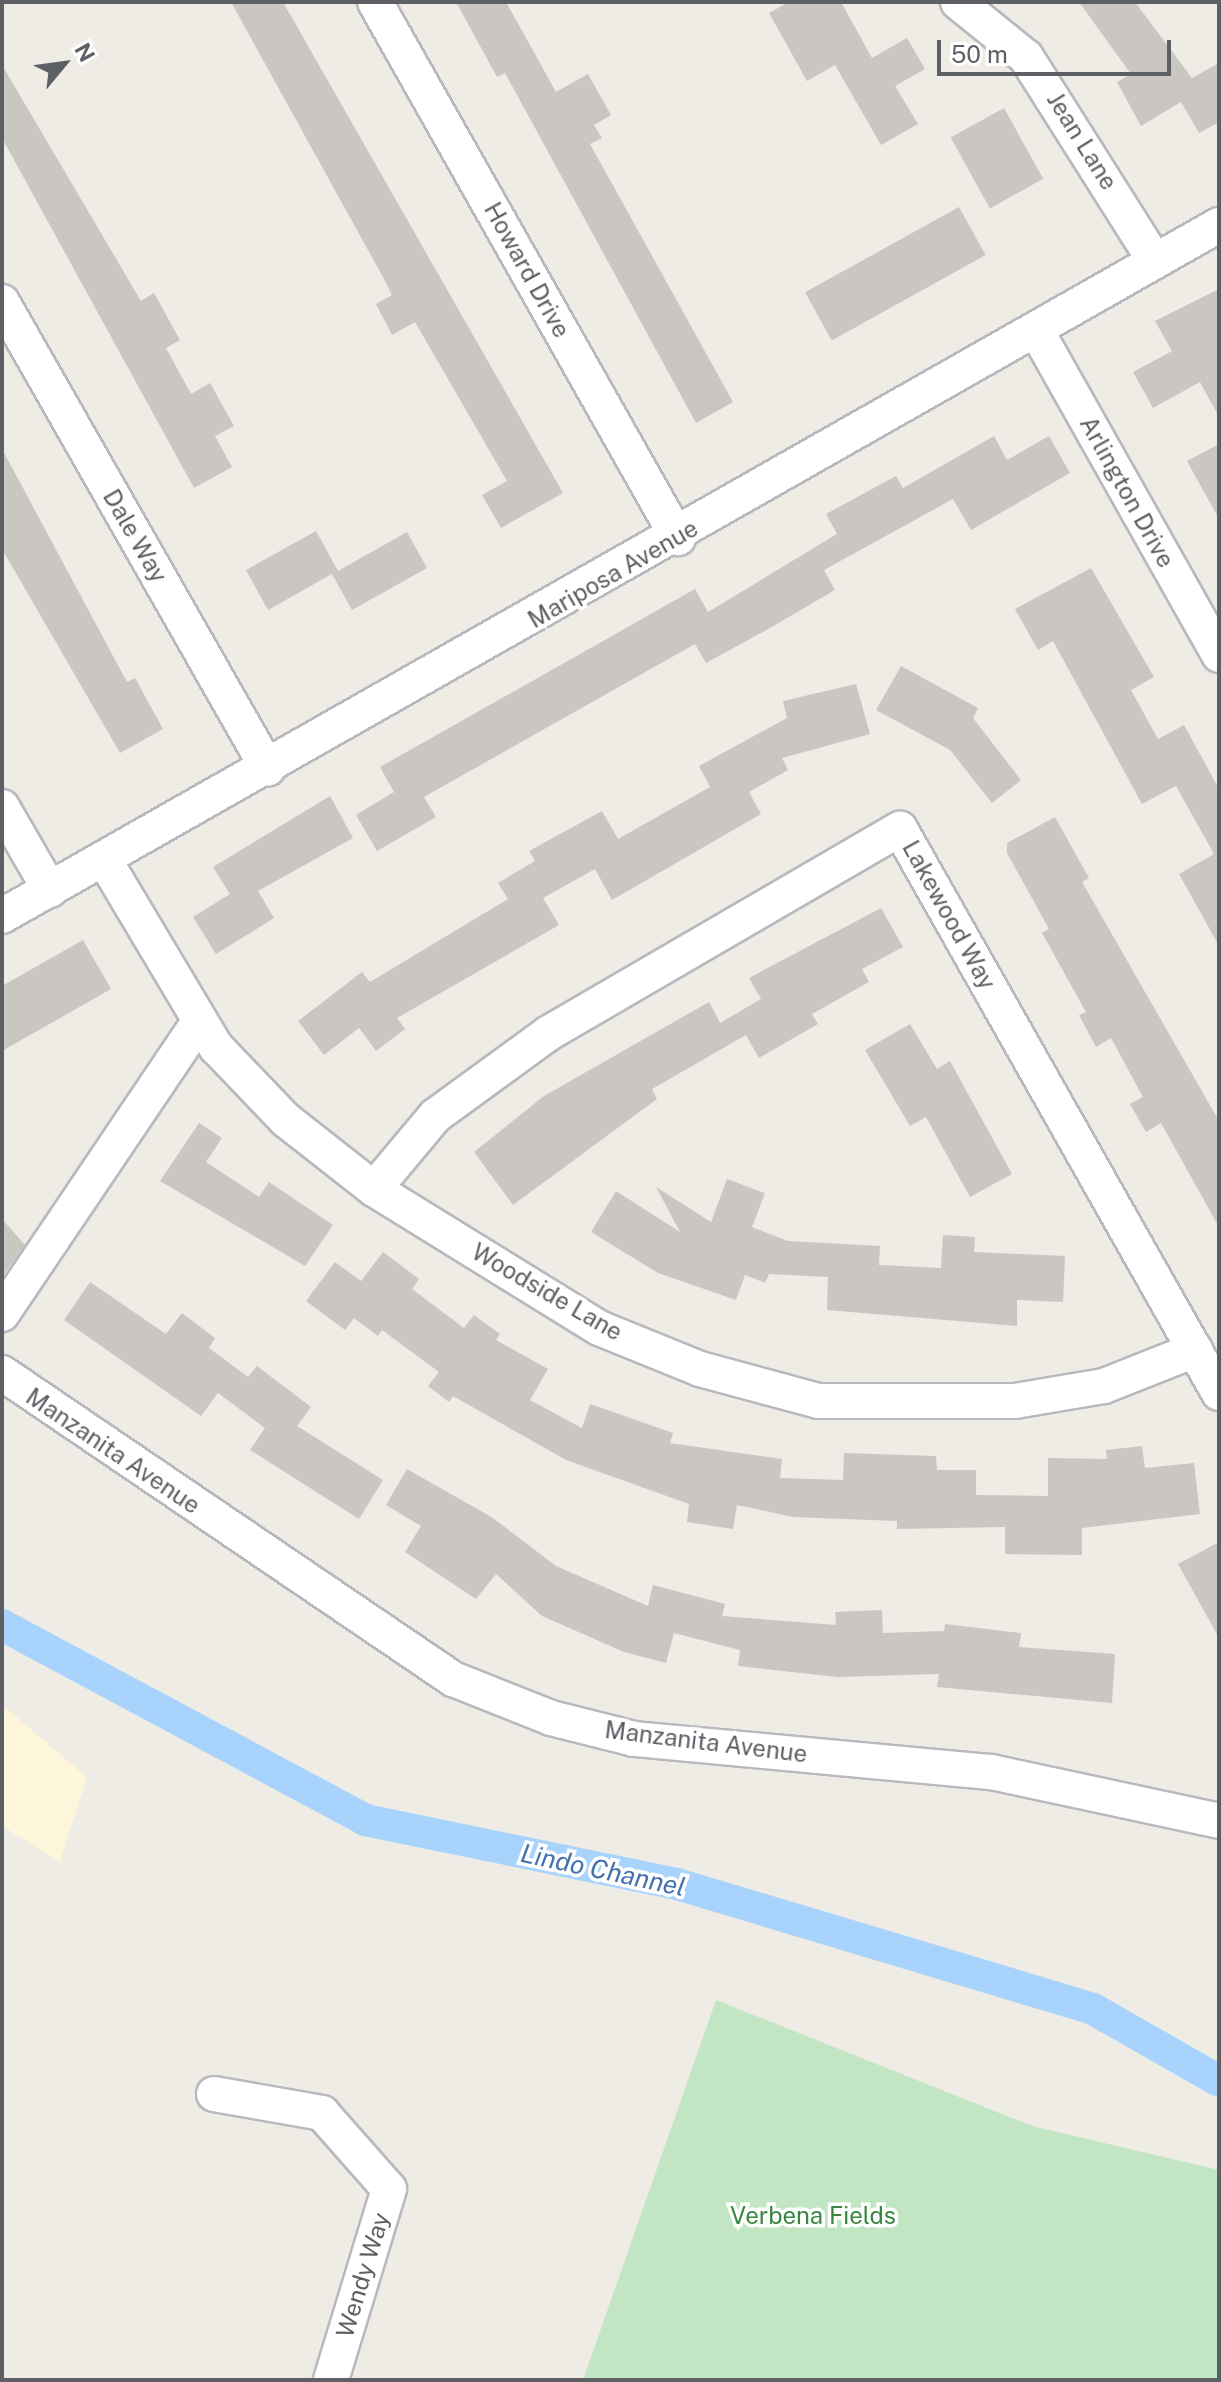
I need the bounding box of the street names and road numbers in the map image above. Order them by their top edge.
street label: Jean Lane [1041,87,1123,195]
street label: Howard Drive [478,197,576,343]
street label: Arlington Drive [1074,411,1180,573]
street label: Dale Way [97,484,173,588]
street label: Mariposa Avenue [523,514,703,634]
street label: Lakewood Way [896,835,1002,995]
street label: Woodside Lane [467,1237,627,1347]
street label: Manzanita Avenue [20,1382,206,1520]
street label: Manzanita Avenue [603,1715,809,1769]
street label: Wendy Way [330,2209,396,2341]

